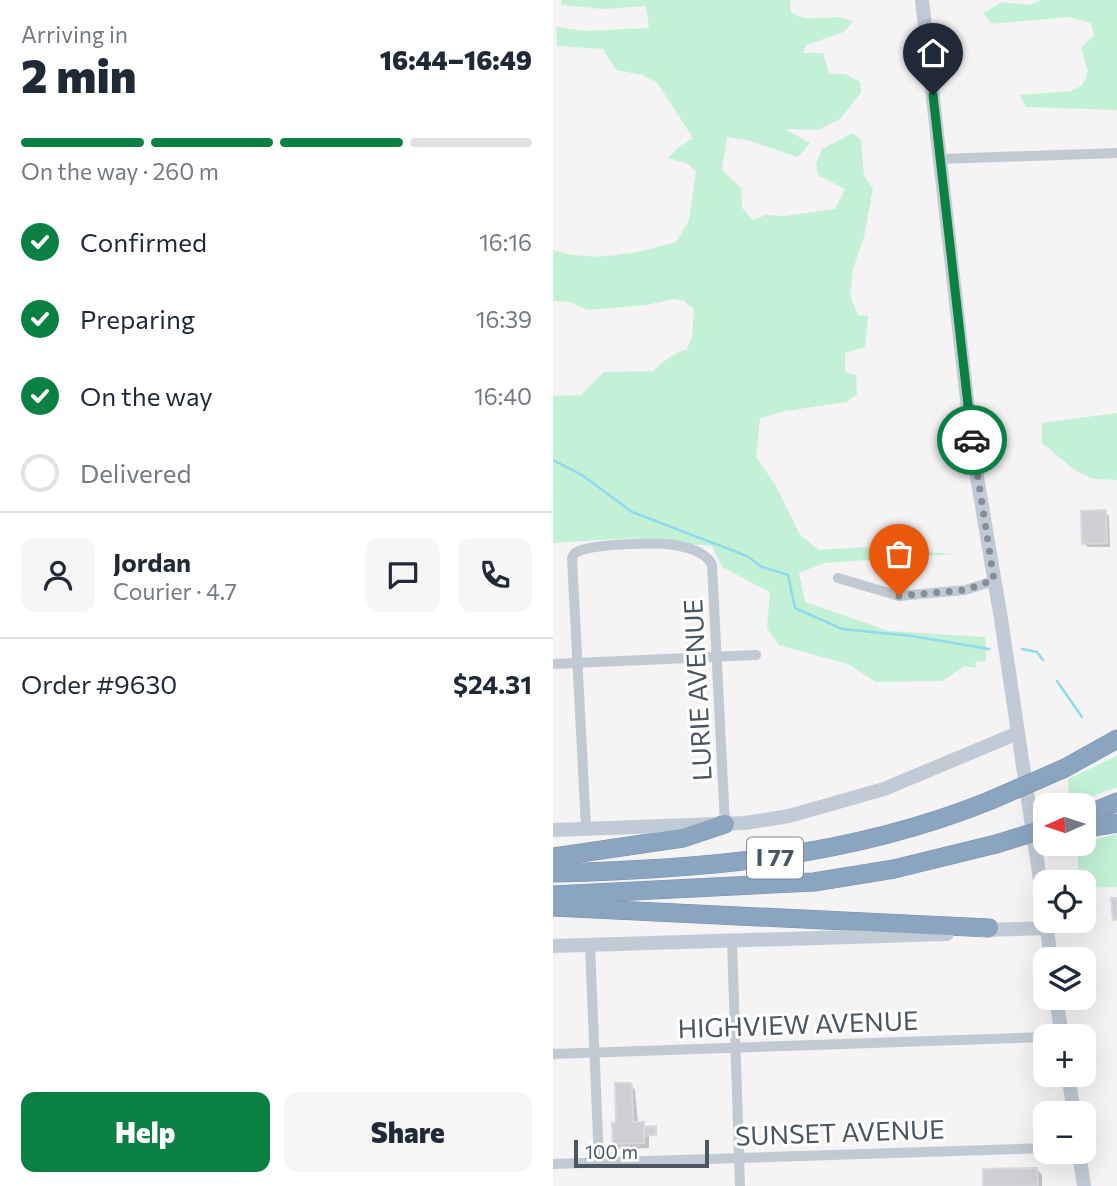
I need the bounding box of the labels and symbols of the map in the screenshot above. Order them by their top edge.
pin [903,23,963,95]
courier [937,405,1007,475]
pin [869,524,929,596]
street label: LURIE AVENUE [676,598,717,782]
north arrow [1033,793,1095,856]
road number: I 77 [747,838,803,878]
street label: HIGHVIEW AVENUE [677,1004,919,1043]
street label: SUNSET AVENUE [735,1112,945,1151]
scale bar [574,1137,709,1169]

